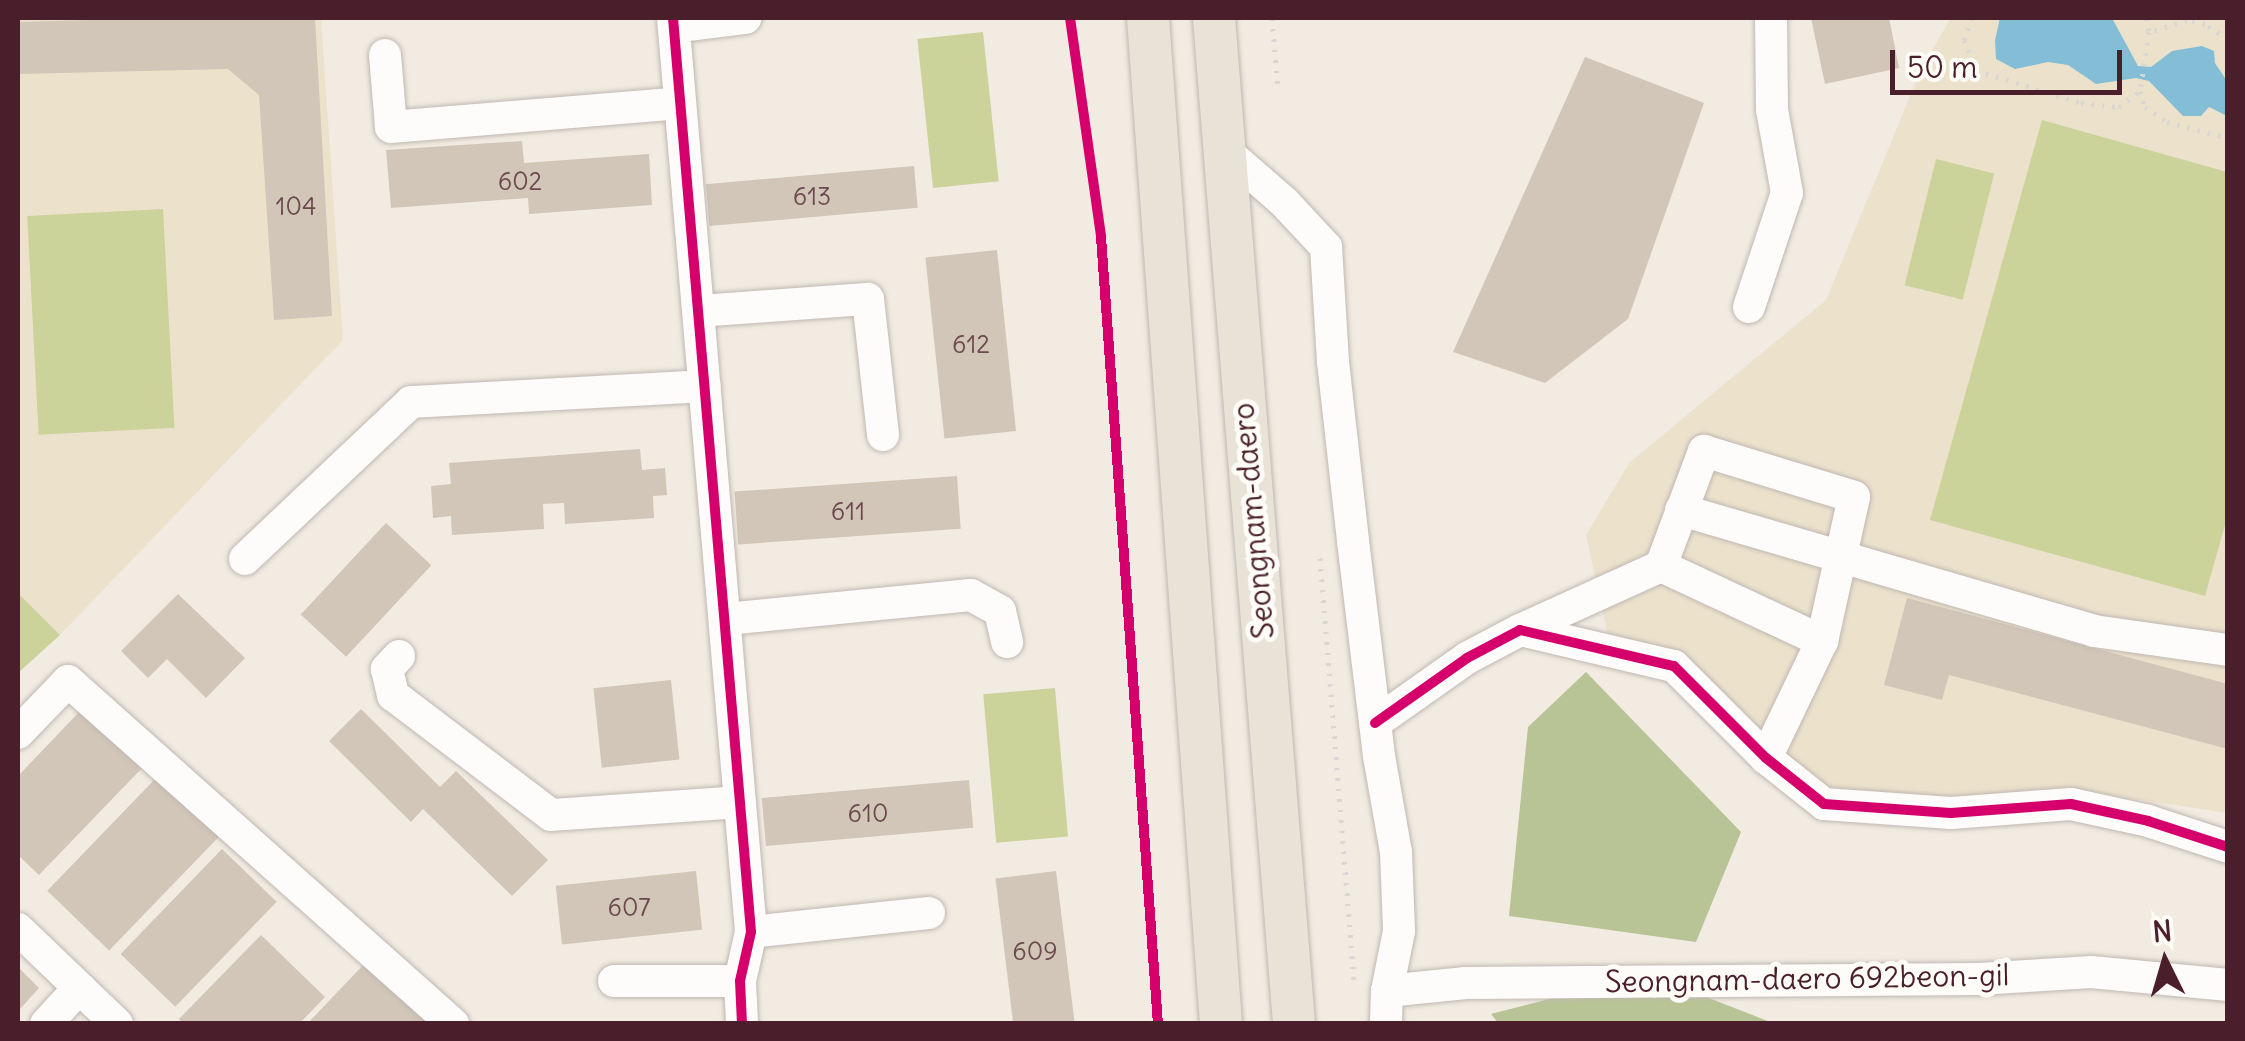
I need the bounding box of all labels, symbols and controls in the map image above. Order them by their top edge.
scale bar [1895,30,2128,92]
text: 50 m [1907,48,1977,86]
house number: 602 [498,166,542,196]
house number: 613 [793,181,831,211]
house number: 104 [276,191,316,221]
house number: 612 [952,329,990,359]
street label: Seongnam-daero [1225,401,1281,641]
house number: 611 [831,496,865,526]
house number: 610 [848,798,888,828]
house number: 607 [608,892,650,922]
north arrow [2115,911,2215,1011]
text: N [2151,912,2174,950]
house number: 609 [1012,936,1058,966]
street label: Seongnam-daero 692beon-gil [1604,956,2010,1000]

